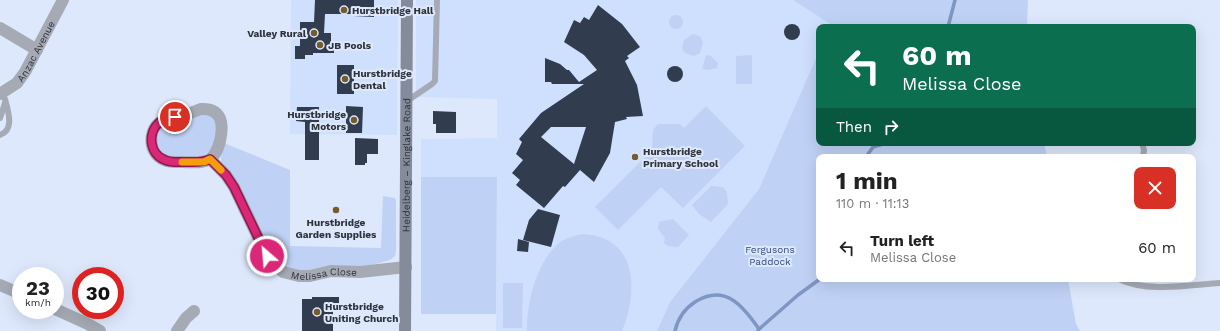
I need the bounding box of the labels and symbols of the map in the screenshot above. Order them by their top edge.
marker: Hurstbridge Hall [339,5,349,15]
place label: Hurstbridge Hall [352,5,434,16]
street label: Anzac Avenue [14,19,57,84]
place label: Valley Rural [247,28,307,39]
marker: Valley Rural [309,28,319,38]
marker: JB Pools [315,40,325,50]
place label: JB Pools [328,40,372,51]
place label: Hurstbridge Dental [353,68,412,91]
marker: Hurstbridge Dental [340,74,350,84]
street label: Heidelberg – Kinglake Road [400,98,412,232]
pin [158,100,192,134]
place label: Hurstbridge Motors [287,109,347,132]
marker: Hurstbridge Motors [349,115,359,125]
place label: Hurstbridge Primary School [643,146,719,169]
marker: Hurstbridge Primary School [630,152,640,162]
marker: Hurstbridge Garden Supplies [331,205,341,215]
place label: Hurstbridge Garden Supplies [296,217,377,240]
position arrow [246,235,288,277]
park label: Fergusons Paddock [745,244,795,267]
street label: Melissa Close [290,265,357,282]
speed limit sign: 30 [72,267,124,319]
place label: Hurstbridge Uniting Church [325,301,398,324]
marker: Hurstbridge Uniting Church [312,307,322,317]

